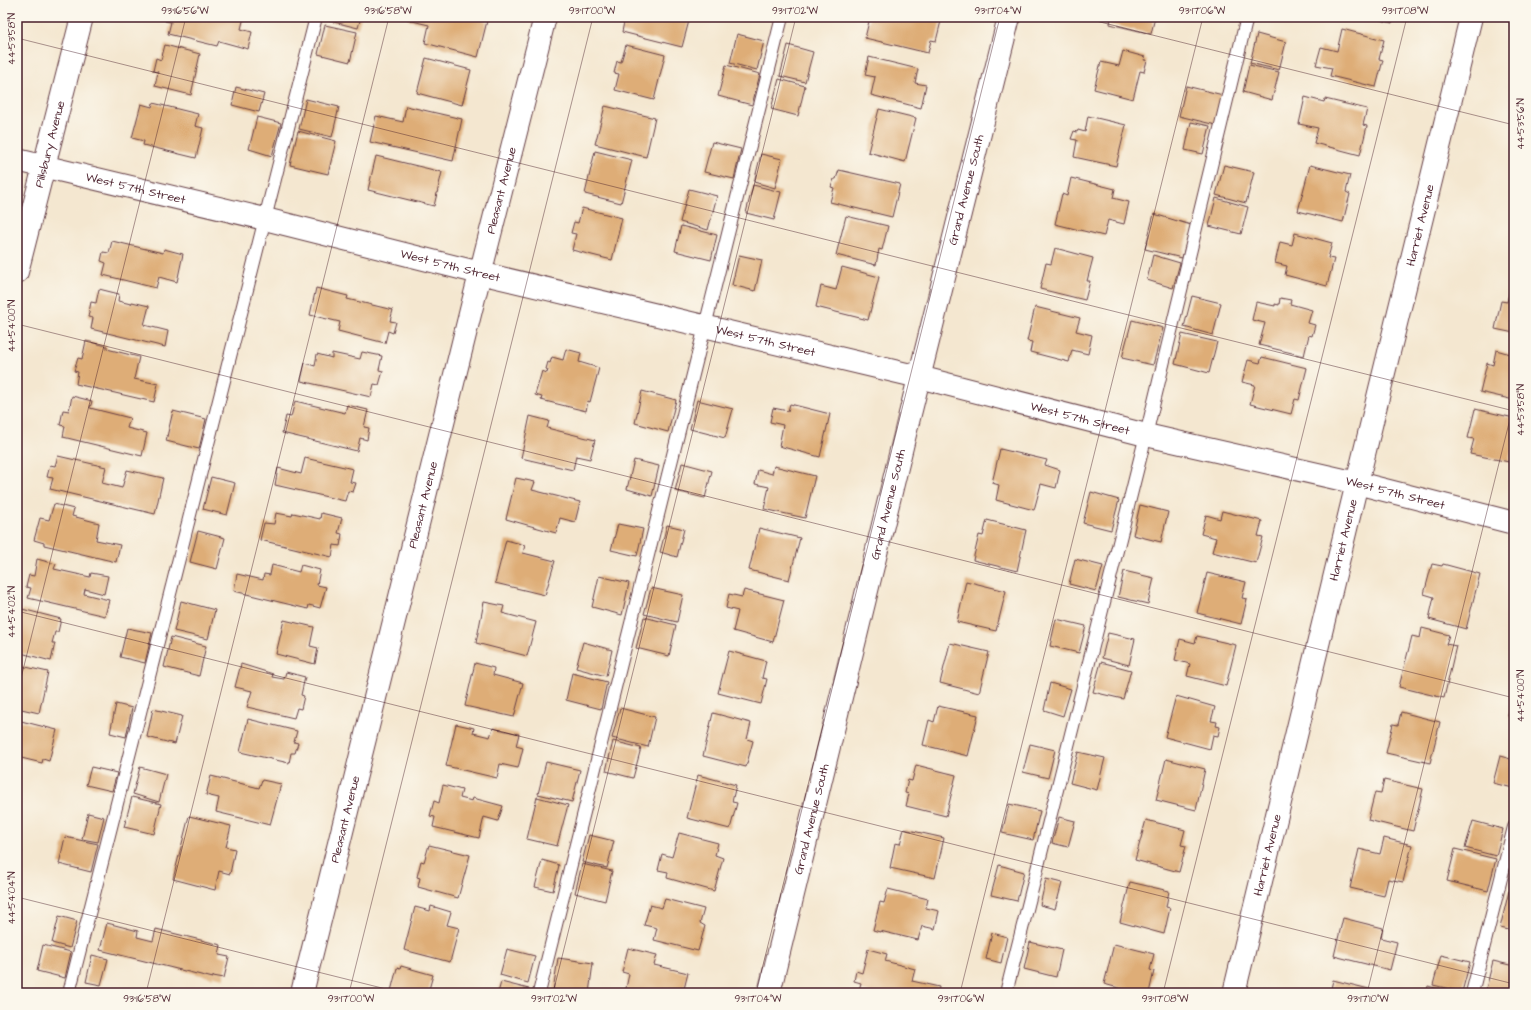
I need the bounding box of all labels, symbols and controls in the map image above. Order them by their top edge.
text: 93°16'56"W [161,4,209,18]
text: 93°16'58"W [364,4,412,18]
text: 93°17'00"W [569,4,616,18]
text: 93°17'02"W [772,4,819,18]
text: 93°17'04"W [975,4,1022,18]
text: 93°17'06"W [1179,4,1226,18]
text: 93°17'08"W [1382,4,1429,18]
text: 44°53'58"N [5,13,19,65]
street label: Pillsbury Avenue [31,98,69,190]
text: 44°53'56"N [1514,98,1528,150]
street label: Grand Avenue South [944,133,988,247]
street label: Pleasant Avenue [483,145,521,236]
street label: West 57th Street [84,169,187,209]
street label: Harriet Avenue [1402,182,1439,268]
street label: West 57th Street [399,245,502,287]
text: 44°54'00"N [5,300,19,352]
street label: West 57th Street [714,321,817,361]
text: 44°53'58"N [1514,384,1528,436]
street label: West 57th Street [1028,398,1132,440]
street label: Grand Avenue South [867,447,910,561]
street label: Pleasant Avenue [404,459,442,550]
street label: West 57th Street [1344,473,1447,514]
street label: Harriet Avenue [1326,497,1362,583]
text: 44°54'02"N [5,586,19,638]
text: 44°54'00"N [1514,670,1528,722]
street label: Grand Avenue South [790,762,833,876]
street label: Pleasant Avenue [327,774,365,865]
street label: Harriet Avenue [1250,812,1286,898]
text: 44°54'04"N [5,871,19,925]
text: 93°16'58"W [123,992,171,1006]
text: 93°17'00"W [328,992,375,1006]
text: 93°17'02"W [531,992,578,1006]
text: 93°17'04"W [735,992,782,1006]
text: 93°17'06"W [938,992,985,1006]
text: 93°17'08"W [1142,992,1189,1006]
text: 93°17'10"W [1347,992,1389,1006]

